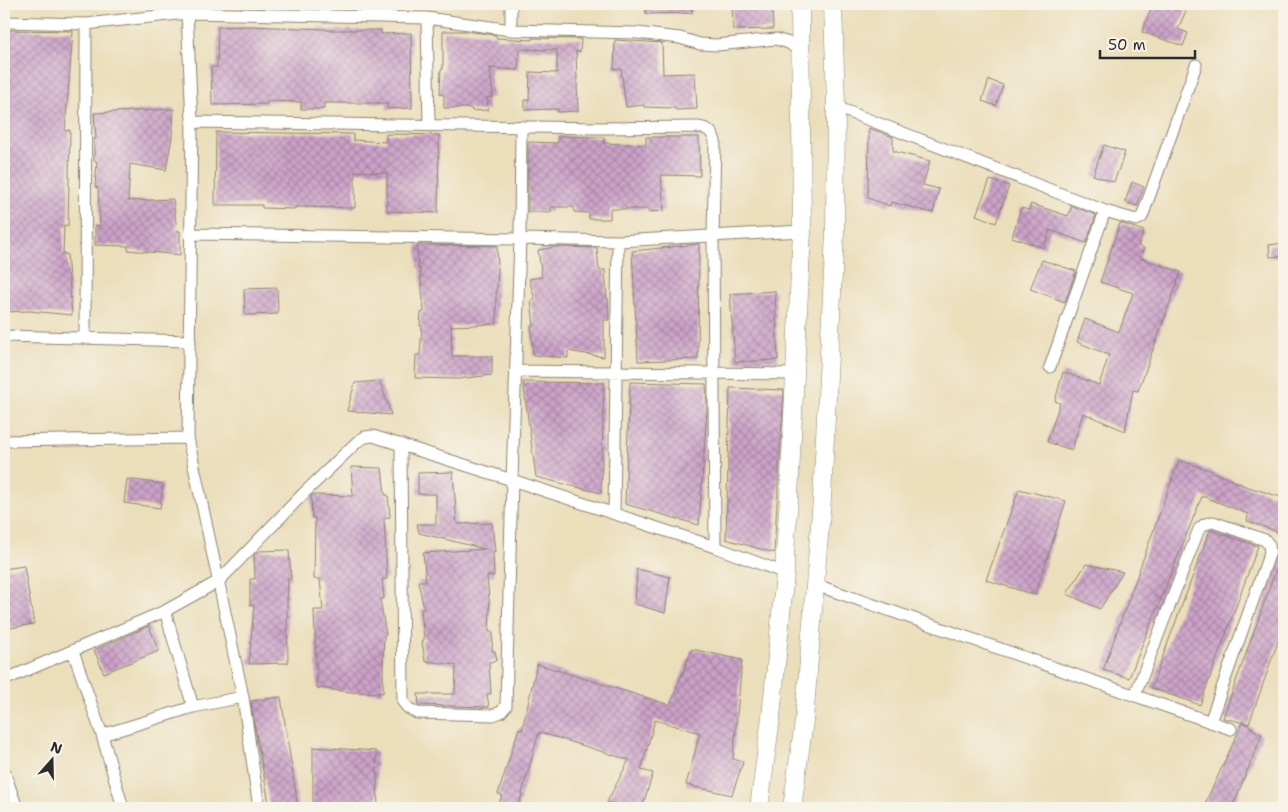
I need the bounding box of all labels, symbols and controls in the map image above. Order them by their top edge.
scale bar [1100,28,1196,60]
text: 50 m [1108,35,1146,55]
north arrow [28,734,78,784]
text: N [48,737,65,758]

